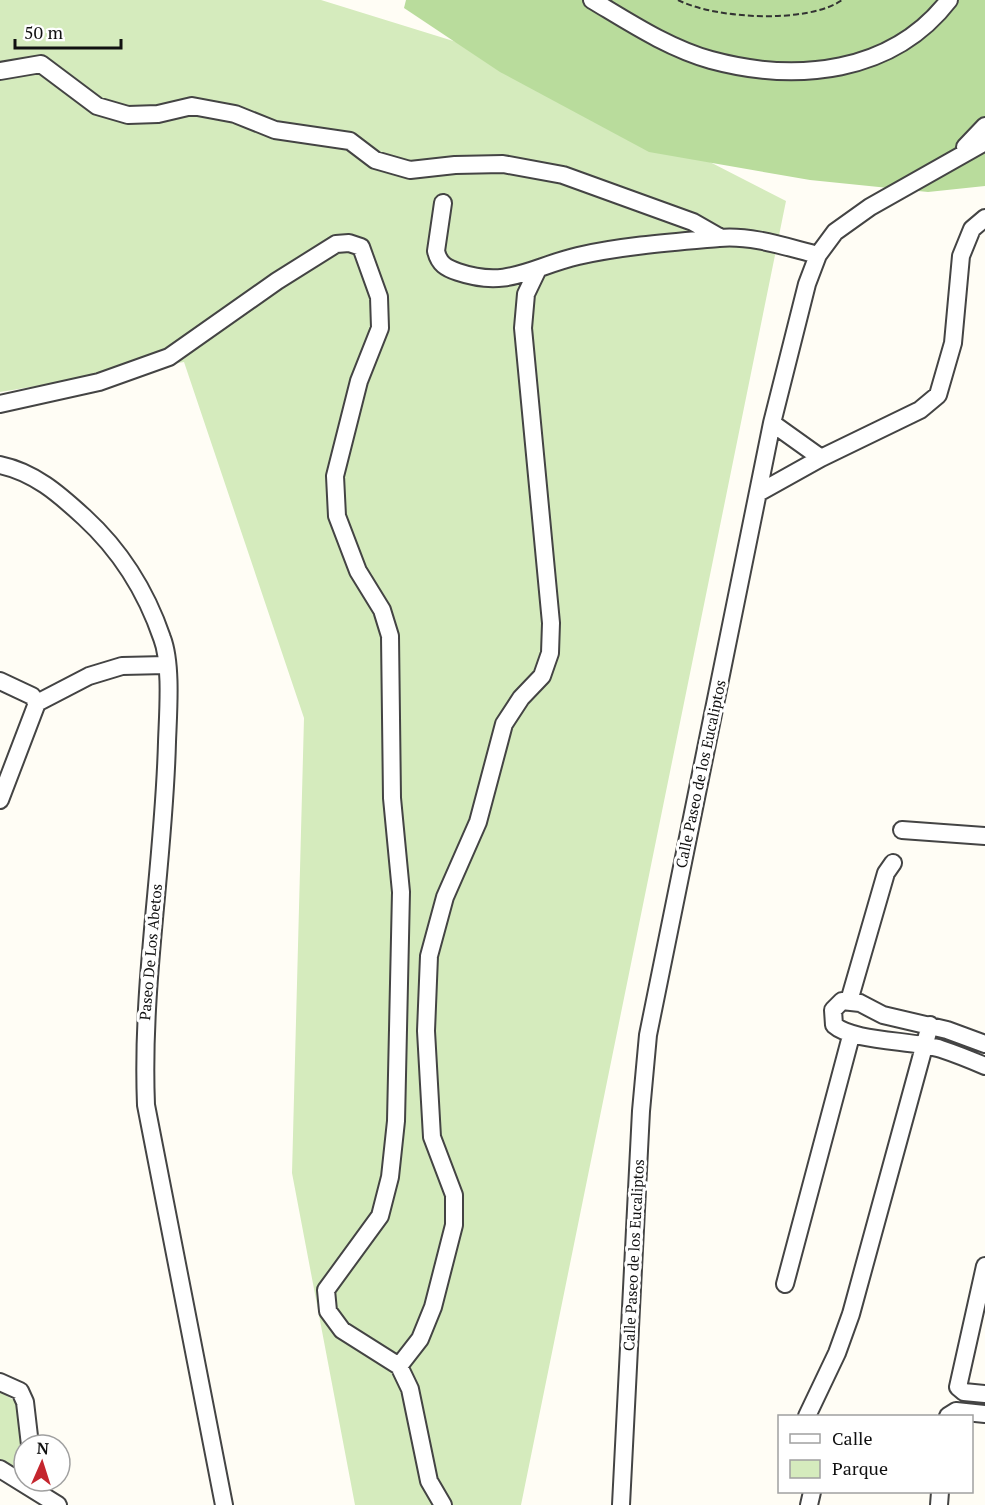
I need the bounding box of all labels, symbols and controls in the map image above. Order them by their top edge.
scale bar [15,12,122,50]
text: 50 m [24,20,64,44]
street label: Calle Paseo de los Eucaliptos [670,678,730,870]
street label: Paseo De Los Abetos [134,883,166,1021]
street label: Calle Paseo de los Eucaliptos [618,1159,648,1351]
legend [778,1415,973,1493]
text: Calle [832,1426,873,1450]
north arrow [12,1433,72,1493]
text: N [36,1437,49,1459]
text: Parque [832,1456,888,1480]

